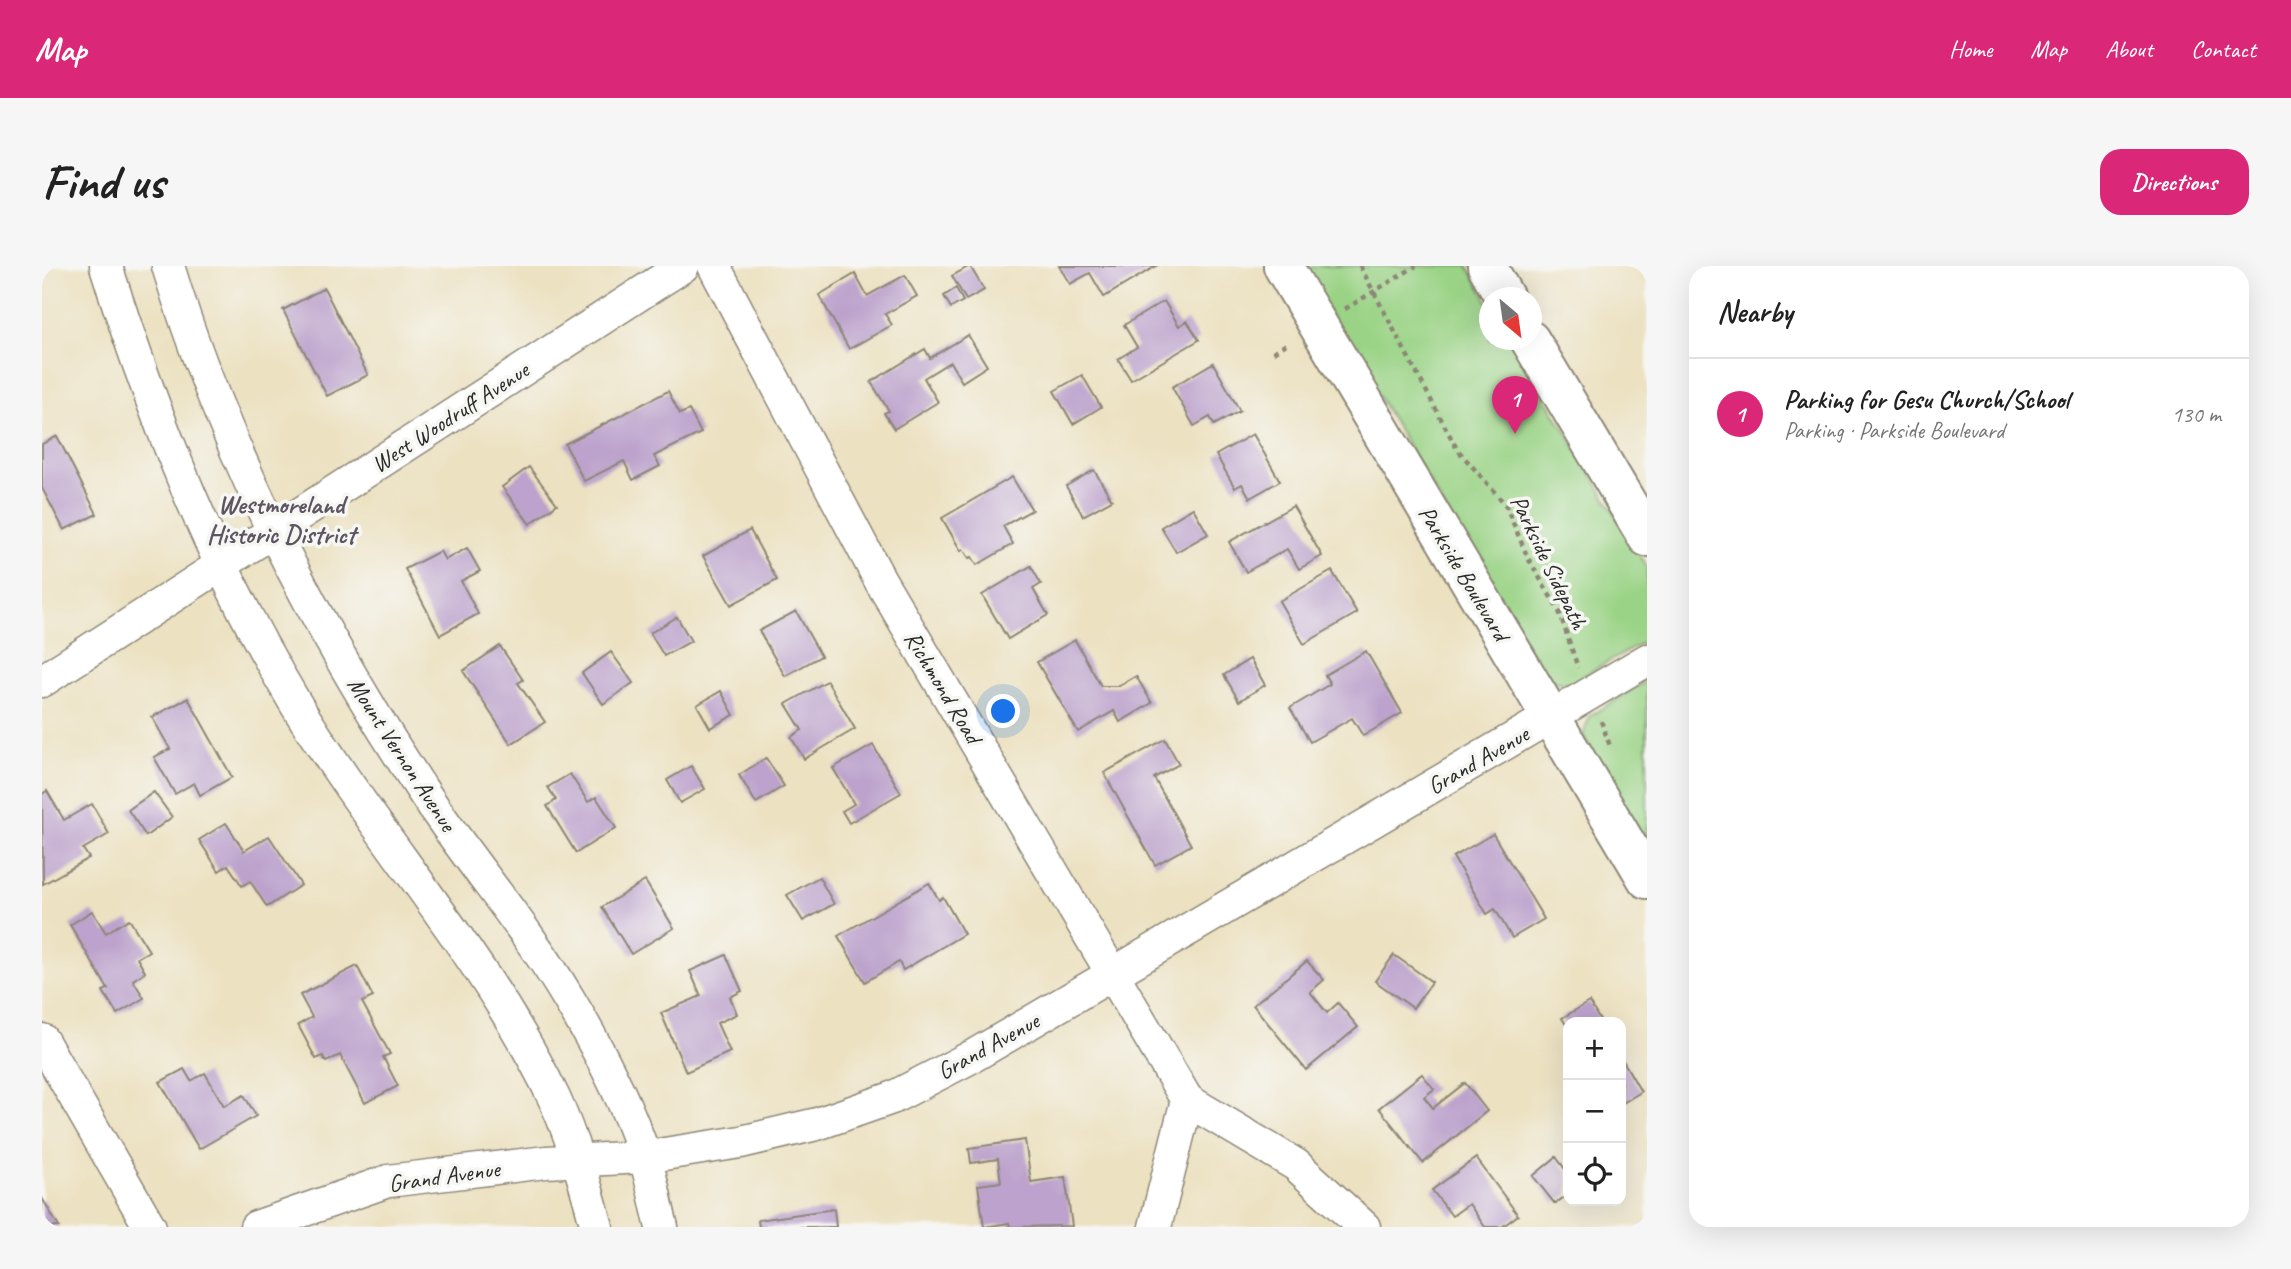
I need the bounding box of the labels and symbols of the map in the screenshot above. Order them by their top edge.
north arrow [1479,287,1542,350]
street label: West Woodruff Avenue [366,354,536,479]
pin: 1 [1492,376,1538,434]
district label: Westmoreland Historic District [207,488,360,551]
street label: Parkside Sidepath [1504,490,1595,635]
street label: Parkside Boulevard [1412,500,1518,649]
street label: Richmond Road [898,625,990,752]
street label: Mount Vernon Avenue [341,671,464,839]
your location [986,694,1020,728]
street label: Grand Avenue [1422,718,1536,801]
street label: Grand Avenue [932,1005,1046,1086]
street label: Grand Avenue [387,1153,504,1199]

